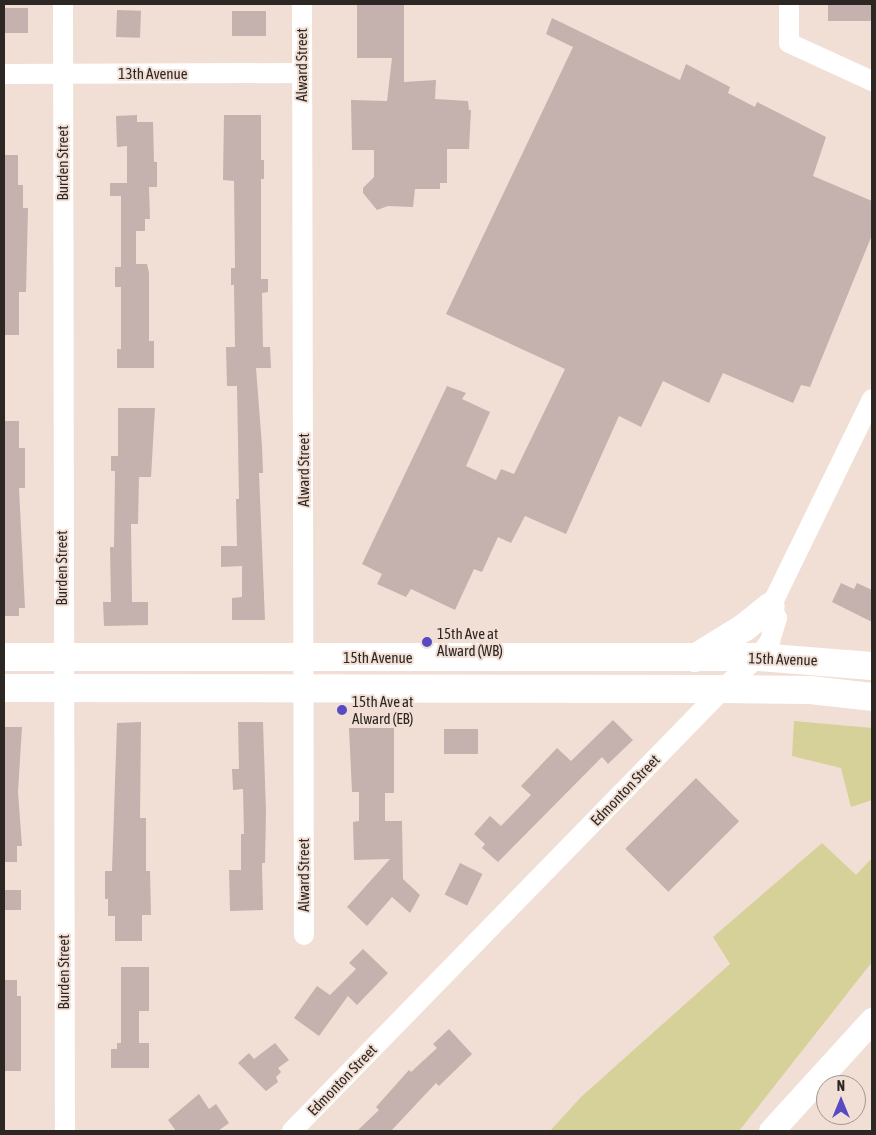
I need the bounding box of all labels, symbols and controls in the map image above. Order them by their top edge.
street label: Alward Street [293,28,311,102]
street label: 13th Avenue [118,65,188,83]
street label: Burden Street [54,126,72,200]
street label: Alward Street [295,433,313,507]
street label: Burden Street [53,531,71,605]
place label: 15th Ave at Alward (WB) [437,624,503,659]
marker: 15th Ave at Alward (WB) [421,636,433,648]
street label: 15th Avenue [343,649,413,667]
street label: 15th Avenue [748,649,818,669]
place label: 15th Ave at Alward (EB) [352,692,413,727]
marker: 15th Ave at Alward (EB) [336,704,348,716]
street label: Edmonton Street [587,751,663,829]
street label: Alward Street [295,838,313,912]
street label: Burden Street [55,935,73,1009]
street label: Edmonton Street [304,1041,380,1119]
north arrow [816,1075,866,1125]
text: N [837,1078,845,1094]

